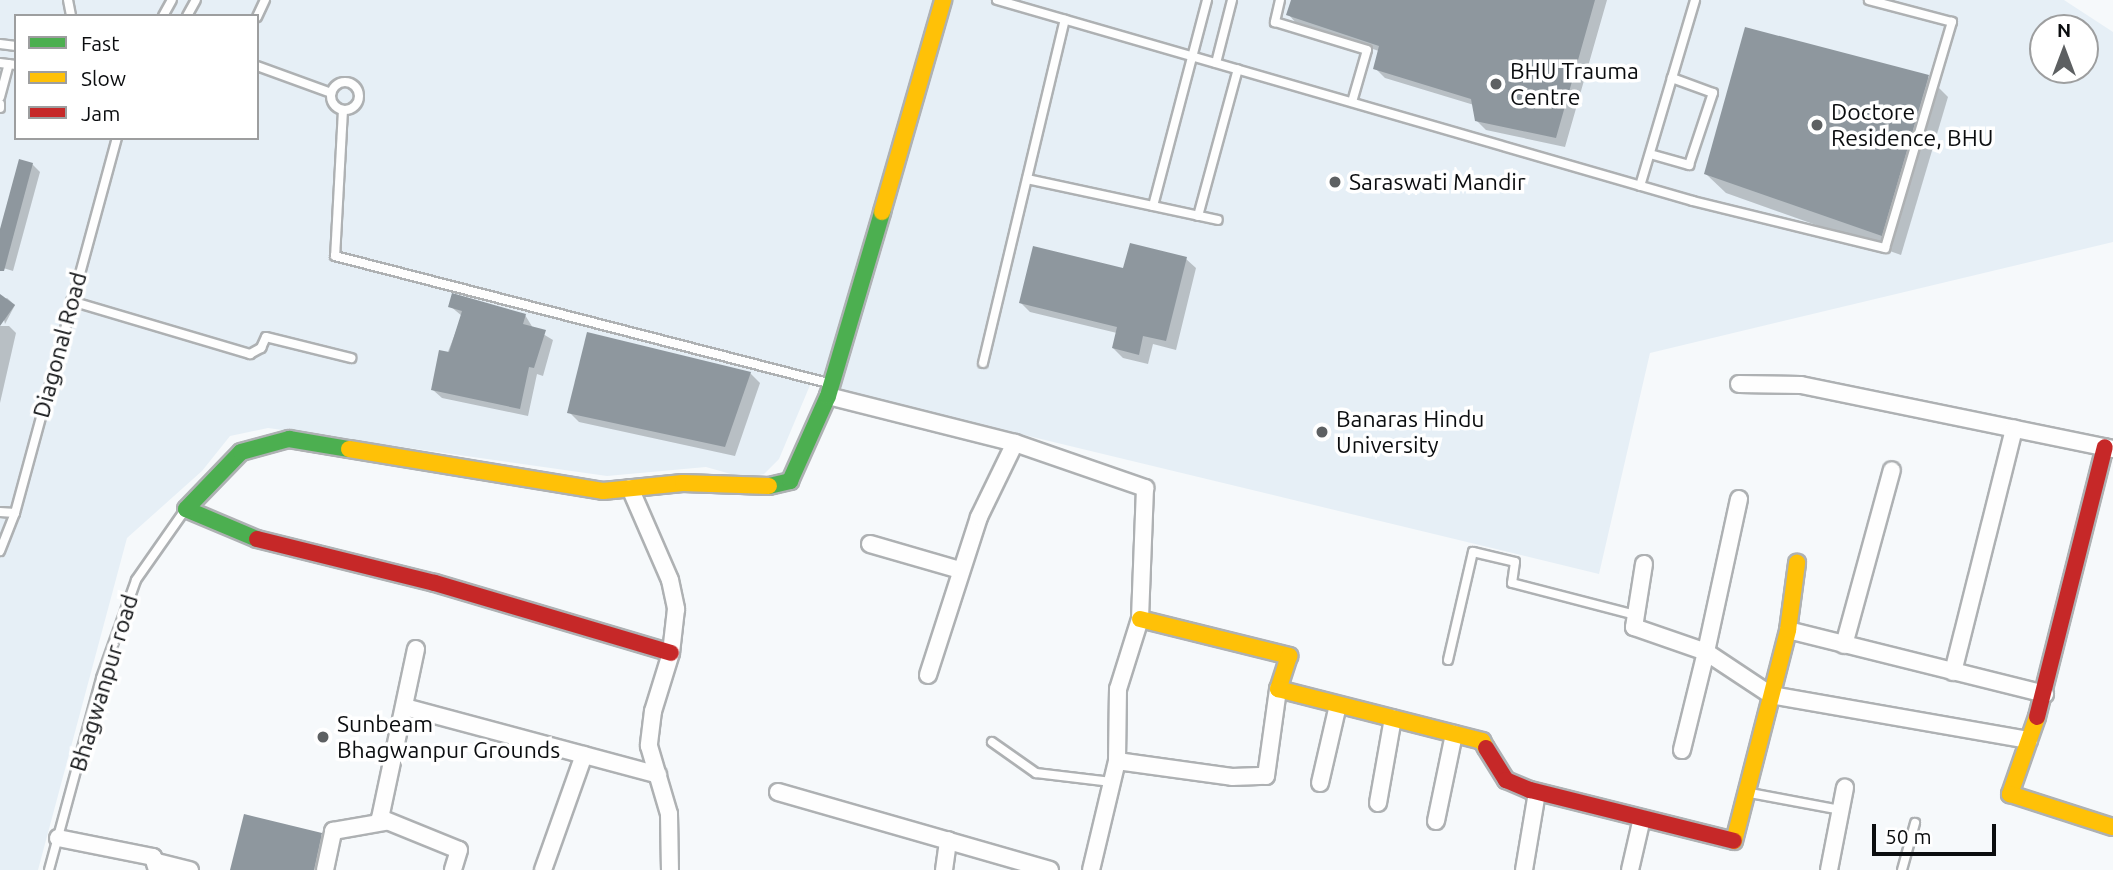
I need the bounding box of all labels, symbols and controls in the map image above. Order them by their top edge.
legend [14,14,259,140]
north arrow [2029,14,2099,84]
text: N [2057,19,2071,41]
text: Fast [81,31,119,55]
place label: BHU Trauma Centre [1510,57,1639,111]
text: Slow [81,66,126,90]
marker: BHU Trauma Centre [1488,76,1504,92]
place label: Doctore Residence, BHU [1831,98,1993,152]
text: Jam [81,101,120,125]
marker: Doctore Residence, BHU [1809,117,1825,133]
place label: Saraswati Mandir [1349,168,1526,196]
marker: Saraswati Mandir [1327,174,1343,190]
street label: Diagonal Road [27,269,93,421]
place label: Banaras Hindu University [1336,405,1484,459]
marker: Banaras Hindu University [1314,424,1330,440]
street label: Bhagwanpur road [64,591,144,775]
place label: Sunbeam Bhagwanpur Grounds [337,710,560,764]
marker: Sunbeam Bhagwanpur Grounds [315,729,331,745]
scale bar [1875,810,1999,854]
text: 50 m [1885,824,1932,848]

